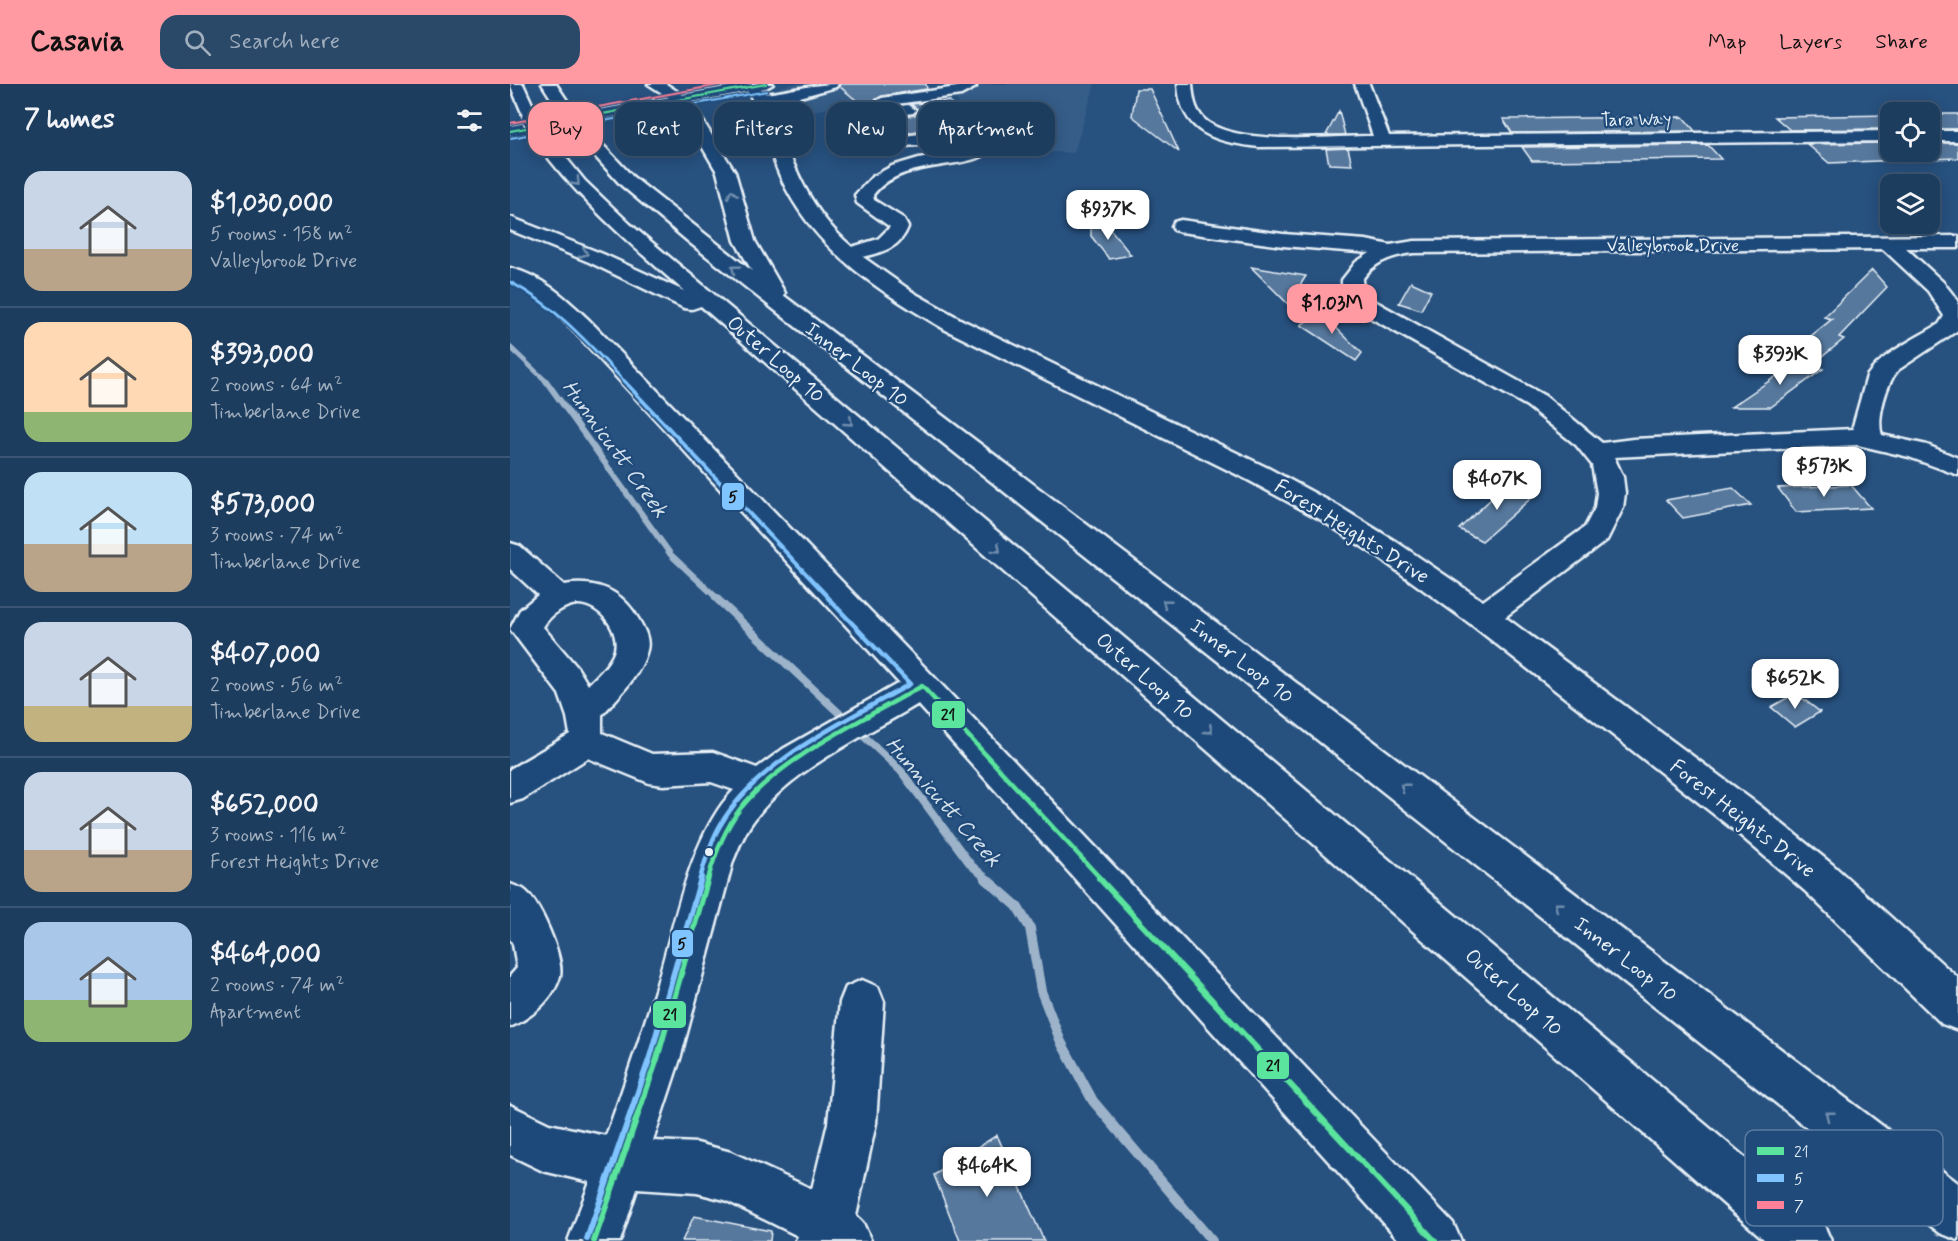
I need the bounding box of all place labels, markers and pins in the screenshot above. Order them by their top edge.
pin: $937K [1066,190,1150,241]
pin: $1.03M [1283,284,1381,335]
pin: $393K [1738,335,1822,386]
pin: $573K [1782,447,1866,498]
pin: $407K [1455,460,1539,511]
pin: $652K [1753,659,1837,710]
unlabelled marker [703,846,715,858]
pin: $464K [945,1147,1029,1198]

